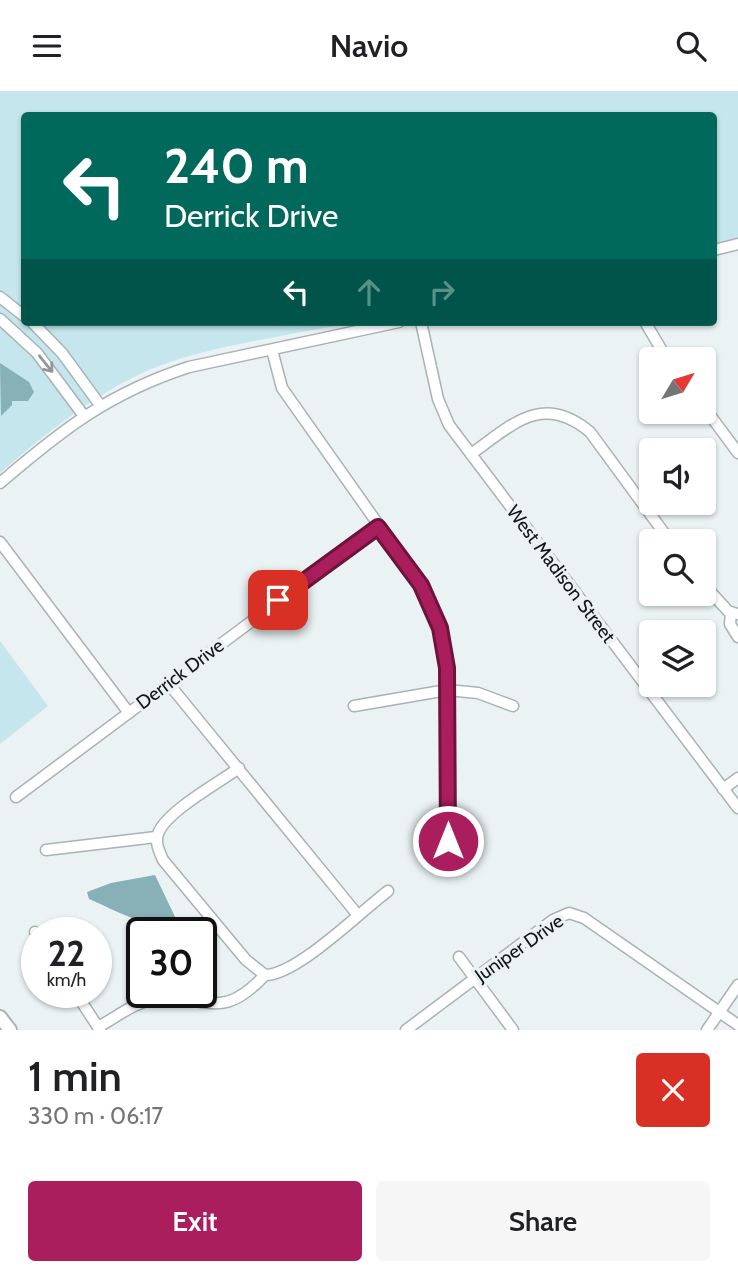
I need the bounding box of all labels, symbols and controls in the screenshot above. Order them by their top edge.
text: Navio [330,26,408,65]
icon: menu [28,27,66,65]
icon: search [672,27,710,65]
text: 240 m [164,136,309,195]
icon: left [49,140,140,231]
text: Derrick Drive [164,196,338,235]
icon: left [277,273,315,311]
icon: ahead [350,273,388,311]
icon: right [423,273,461,311]
north arrow [639,347,716,423]
map controls [639,347,716,697]
one-way arrow [38,354,53,372]
button: sound [639,438,716,515]
street label: West Madison Street [502,501,621,648]
button: search [639,529,716,606]
pin [248,570,308,630]
icon: arrive [259,581,297,619]
button: layers [639,620,716,697]
street label: Derrick Drive [132,634,228,714]
position arrow [411,804,485,878]
street label: Juniper Drive [470,909,568,987]
speed limit sign: 30 [126,917,217,1008]
text: 22 [48,932,85,975]
text: km/h [47,969,86,991]
text: 1 min [28,1050,122,1102]
button: close [636,1053,710,1127]
text: 330 m · 06:17 [28,1102,163,1130]
button: Exit [28,1181,362,1261]
button: Share [376,1181,710,1261]

